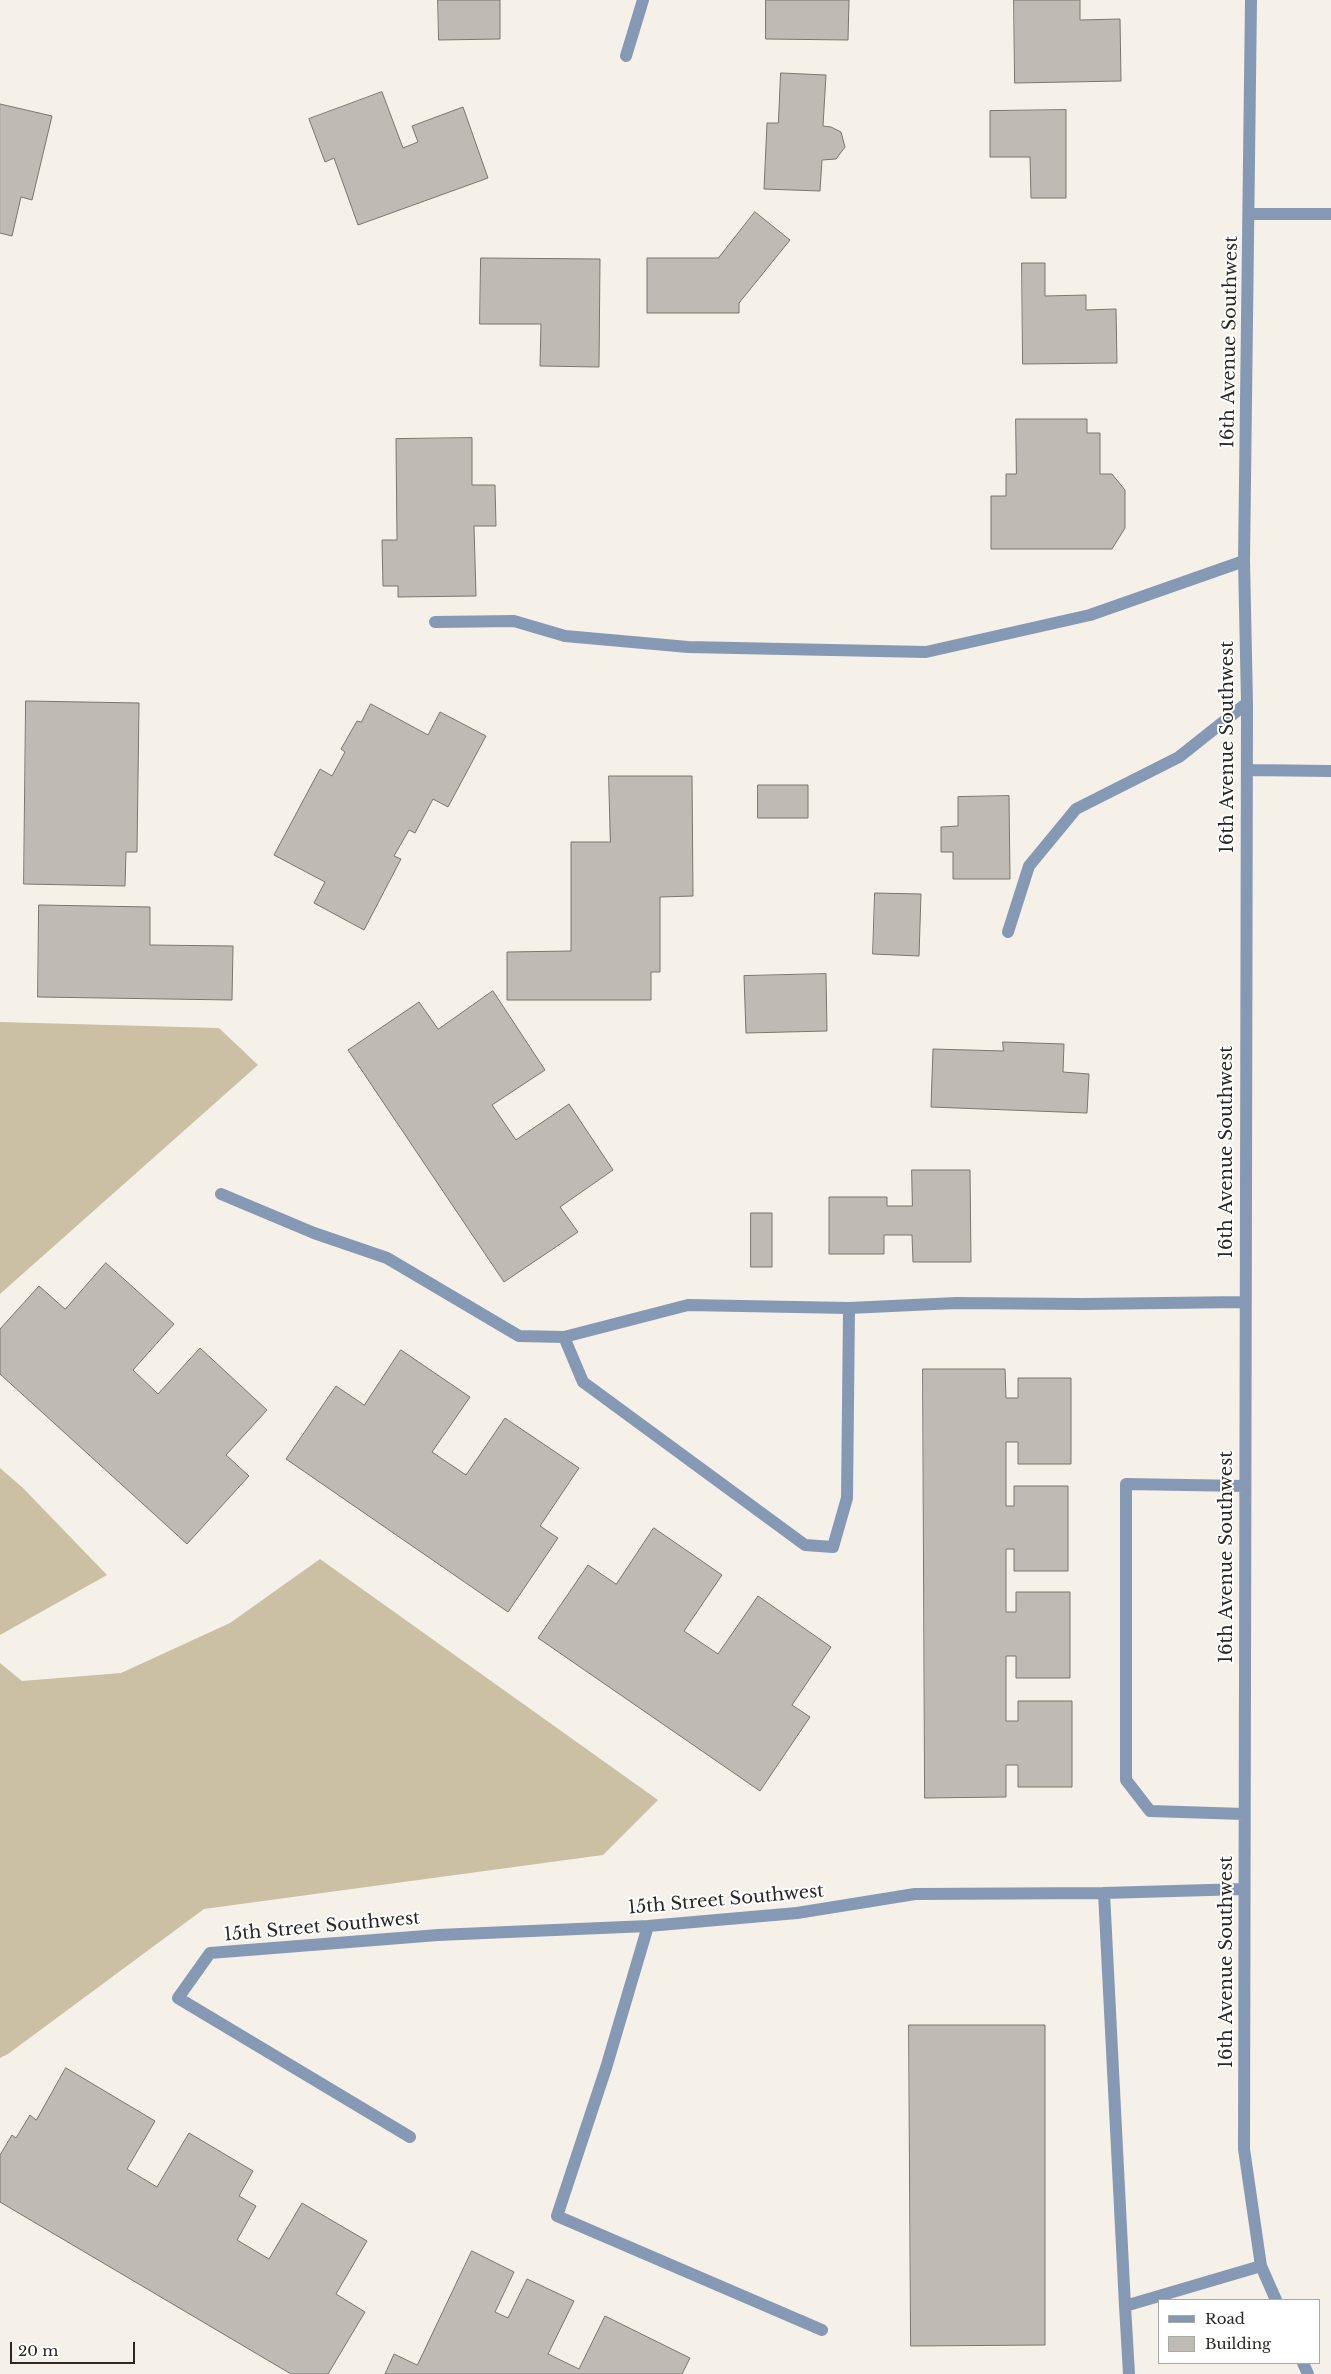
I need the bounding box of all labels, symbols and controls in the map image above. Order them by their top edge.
street label: 16th Avenue Southwest [1217,236,1243,448]
street label: 16th Avenue Southwest [1217,641,1239,853]
street label: 16th Avenue Southwest [1216,1046,1238,1258]
street label: 16th Avenue Southwest [1216,1451,1238,1663]
street label: 16th Avenue Southwest [1216,1856,1238,2068]
street label: 15th Street Southwest [627,1881,825,1919]
street label: 15th Street Southwest [223,1908,421,1946]
legend [1158,2299,1321,2364]
text: Road [1205,2309,1245,2328]
scale bar [12,2332,138,2364]
text: Building [1205,2334,1271,2353]
text: 20 m [18,2341,58,2360]

